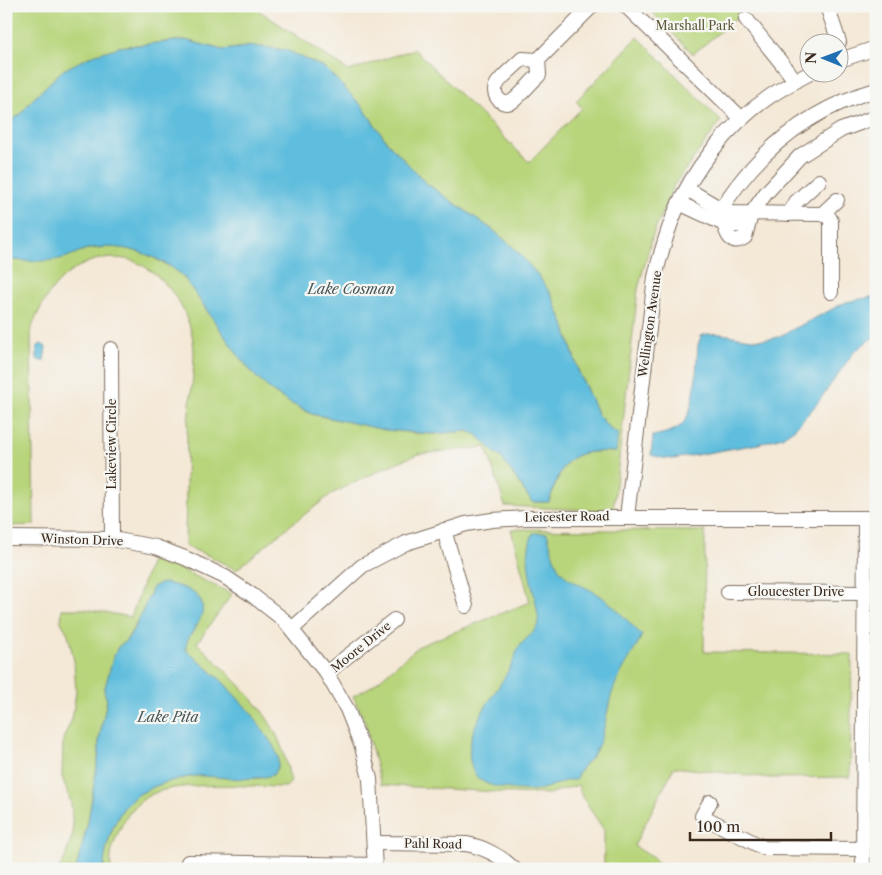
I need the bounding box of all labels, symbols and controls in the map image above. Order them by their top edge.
park label: Marshall Park [656,18,735,33]
north arrow [800,32,850,82]
text: N [802,52,820,64]
street label: Wellington Avenue [634,269,664,379]
water label: Lake Cosman [307,280,394,298]
street label: Lakeview Circle [104,398,119,489]
street label: Leicester Road [524,508,610,525]
street label: Winston Drive [39,531,124,548]
street label: Gloucester Drive [748,584,844,599]
street label: Moore Drive [328,618,394,675]
water label: Lake Pita [136,708,199,726]
scale bar [690,810,831,842]
text: 100 m [697,817,740,836]
street label: Pahl Road [404,835,463,852]

